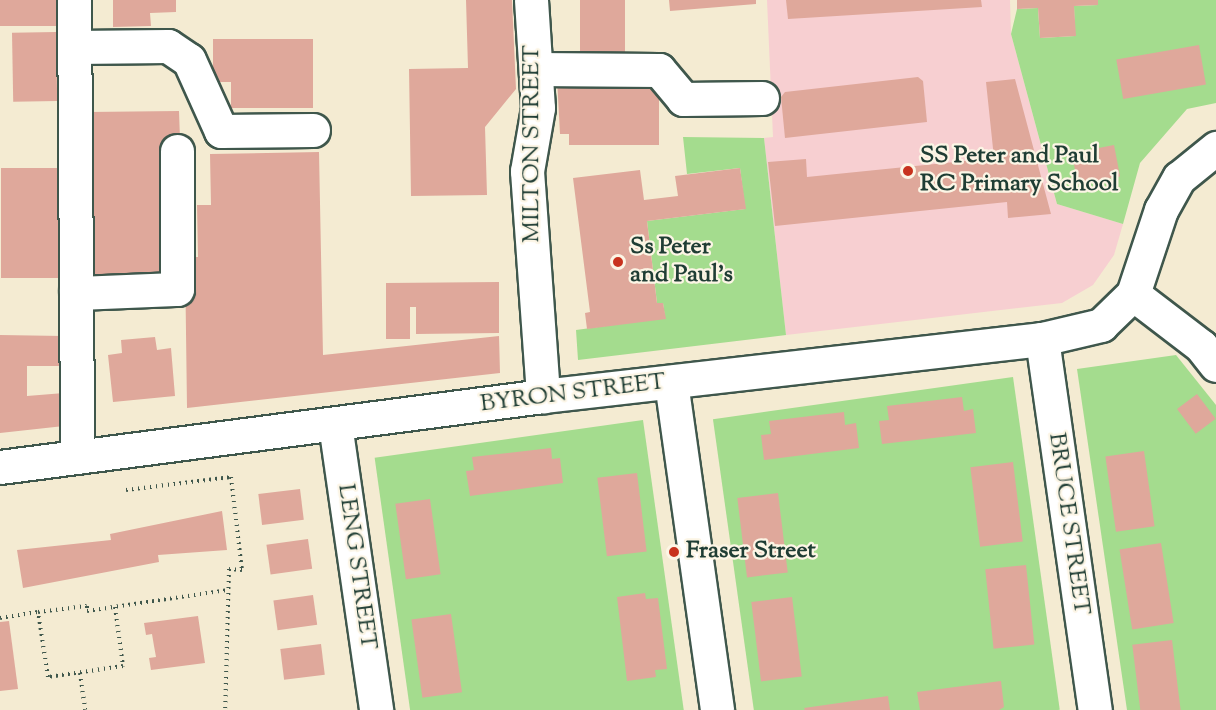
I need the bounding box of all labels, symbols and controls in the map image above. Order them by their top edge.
street label: MILTON STREET [519,45,547,243]
place label: SS Peter and Paul RC Primary School [920,143,1118,199]
marker: SS Peter and Paul RC Primary School [901,164,915,178]
place label: Ss Peter and Paul's [630,234,733,290]
marker: Ss Peter and Paul's [611,255,625,269]
street label: BYRON STREET [479,368,667,420]
street label: BRUCE STREET [1041,431,1095,617]
street label: LENG STREET [330,482,382,652]
place label: Fraser Street [686,538,816,566]
marker: Fraser Street [667,545,681,559]

